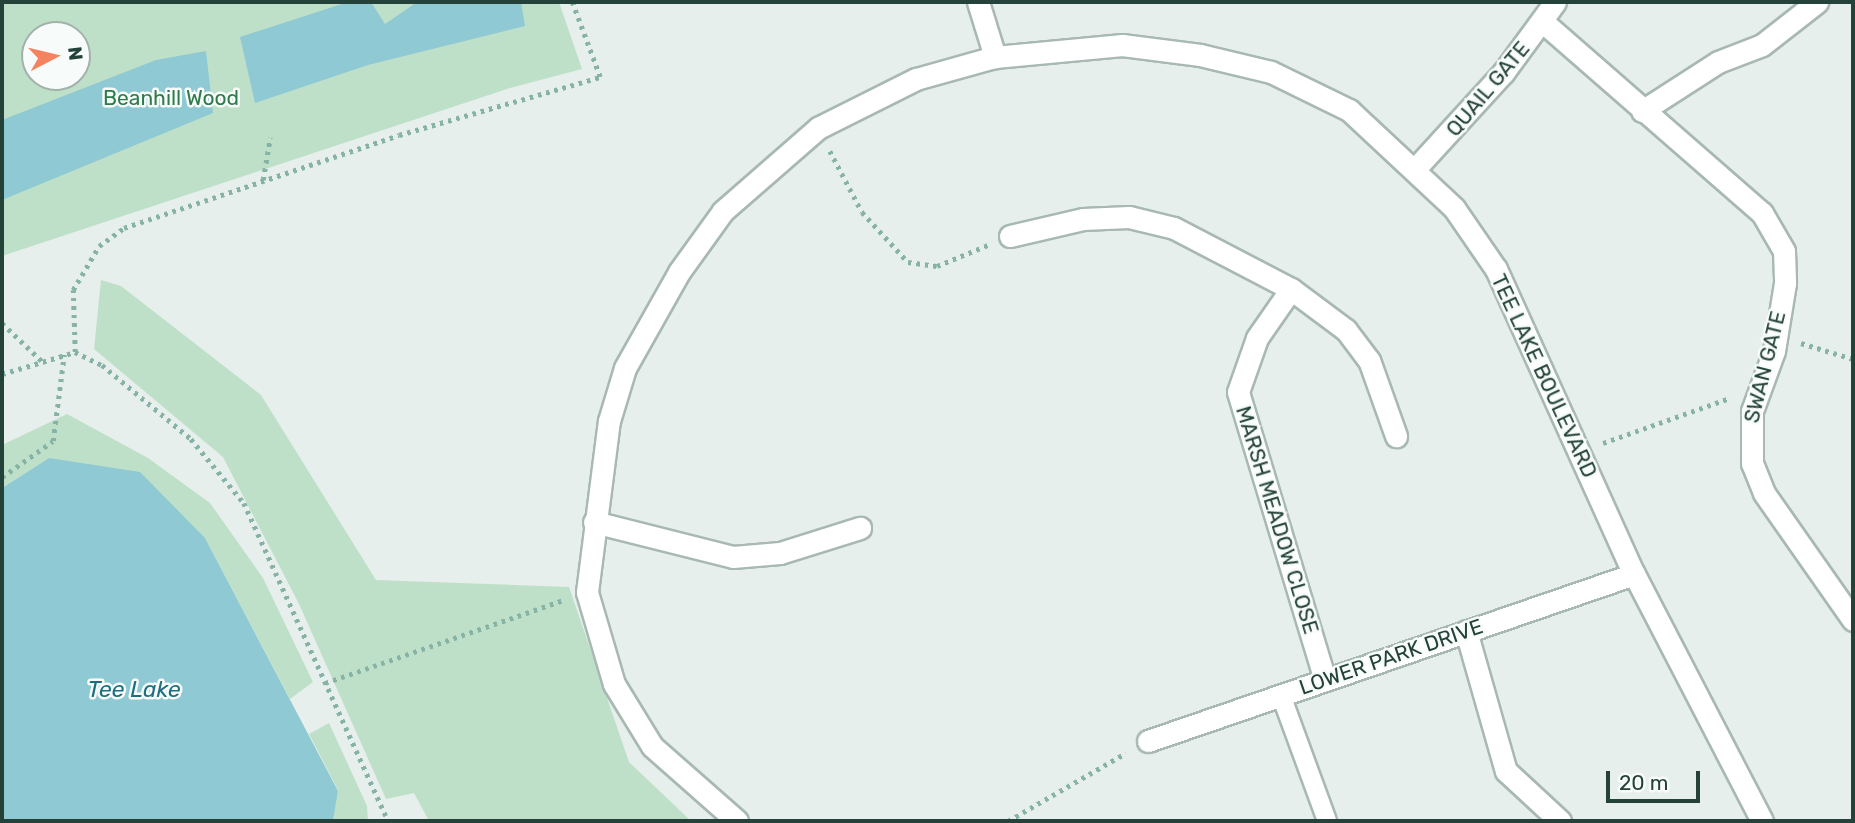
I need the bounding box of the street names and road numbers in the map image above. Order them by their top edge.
street label: QUAIL GATE [1441,36,1535,142]
street label: TEE LAKE BOULEVARD [1486,270,1602,482]
street label: SWAN GATE [1739,308,1791,426]
street label: MARSH MEADOW CLOSE [1230,403,1324,637]
street label: LOWER PARK DRIVE [1296,614,1486,700]

